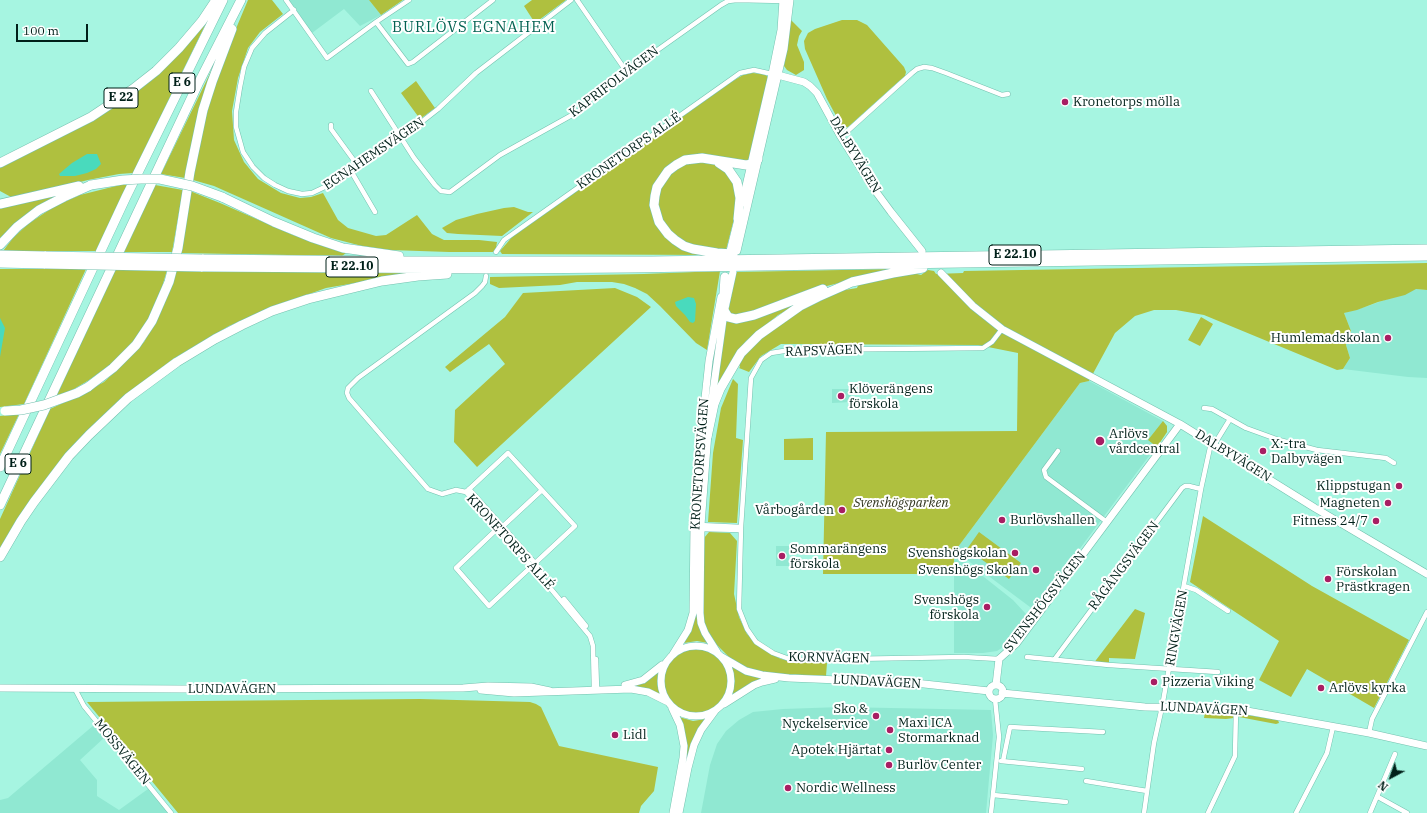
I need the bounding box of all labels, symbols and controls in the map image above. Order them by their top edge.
scale bar [18,16,90,42]
district label: BURLÖVS EGNAHEM [392,19,556,37]
text: 100 m [23,23,59,38]
street label: KAPRIFOLVÄGEN [566,43,662,121]
road number: E 6 [169,73,195,93]
road number: E 22 [104,88,138,108]
place label: Kronetorps mölla [1073,94,1180,110]
marker: Kronetorps mölla [1060,97,1070,107]
street label: KRONETORPS ALLÉ [574,109,684,193]
street label: EGNAHEMSVÄGEN [321,114,427,194]
street label: DALBYVÄGEN [826,114,884,196]
road number: E 22.10 [989,245,1041,265]
road number: E 22.10 [326,257,378,277]
place label: Humlemadskolan [1271,330,1380,346]
marker: Humlemadskolan [1383,333,1393,343]
street label: RAPSVÄGEN [785,342,863,360]
place label: Klöverängens förskola [849,381,933,412]
marker: Klöverängens förskola [836,391,846,401]
street label: KRONETORPSVÄGEN [688,398,712,530]
place label: Arlövs vårdcentral [1109,426,1180,457]
street label: DALBYVÄGEN [1192,426,1274,486]
marker: Arlövs vårdcentral [1094,435,1106,447]
place label: X:-tra Dalbyvägen [1271,436,1342,467]
marker: X:-tra Dalbyvägen [1258,446,1268,456]
road number: E 6 [5,454,31,474]
place label: Klippstugan [1317,478,1391,494]
marker: Klippstugan [1394,481,1404,491]
street label: KRONETORPS ALLÉ [463,491,557,593]
park label: Svenshögsparken [853,495,949,511]
place label: Magneten [1319,495,1380,511]
marker: Magneten [1383,498,1393,508]
place label: Vårbogården [755,502,834,518]
marker: Vårbogården [837,505,847,515]
place label: Burlövshallen [1010,512,1095,528]
place label: Fitness 24/7 [1292,513,1368,529]
marker: Burlövshallen [997,515,1007,525]
marker: Fitness 24/7 [1371,516,1381,526]
street label: RÅGÅNGSVÄGEN [1086,519,1162,613]
place label: Sommarängens förskola [790,541,887,572]
place label: Svenshögskolan [908,545,1007,561]
marker: Svenshögskolan [1010,548,1020,558]
street label: SVENSHÖGSVÄGEN [1001,549,1089,655]
marker: Sommarängens förskola [777,551,787,561]
place label: Svenshögs Skolan [918,562,1028,578]
place label: Förskolan Prästkragen [1336,564,1410,595]
marker: Svenshögs Skolan [1031,565,1041,575]
marker: Förskolan Prästkragen [1323,574,1333,584]
street label: RINGVÄGEN [1163,589,1191,667]
place label: Svenshögs förskola [914,592,979,623]
marker: Svenshögs förskola [982,602,992,612]
street label: KORNVÄGEN [788,649,870,667]
street label: LUNDAVÄGEN [832,672,922,692]
place label: Pizzeria Viking [1162,674,1254,690]
marker: Pizzeria Viking [1149,677,1159,687]
place label: Arlövs kyrka [1329,680,1406,696]
street label: LUNDAVÄGEN [188,681,276,697]
marker: Arlövs kyrka [1316,683,1326,693]
street label: LUNDAVÄGEN [1159,699,1249,719]
place label: Sko & Nyckelservice [782,701,868,732]
marker: Sko & Nyckelservice [871,711,881,721]
place label: Maxi ICA Stormarknad [898,715,979,746]
street label: MOSSVÄGEN [91,716,153,788]
marker: Maxi ICA Stormarknad [885,725,895,735]
place label: Lidl [623,727,647,743]
marker: Lidl [610,730,620,740]
place label: Apotek Hjärtat [791,742,881,758]
marker: Apotek Hjärtat [884,745,894,755]
place label: Burlöv Center [897,757,981,773]
north arrow [1371,757,1411,797]
marker: Burlöv Center [884,760,894,770]
text: N [1375,778,1391,794]
place label: Nordic Wellness [796,780,896,796]
marker: Nordic Wellness [783,783,793,793]

